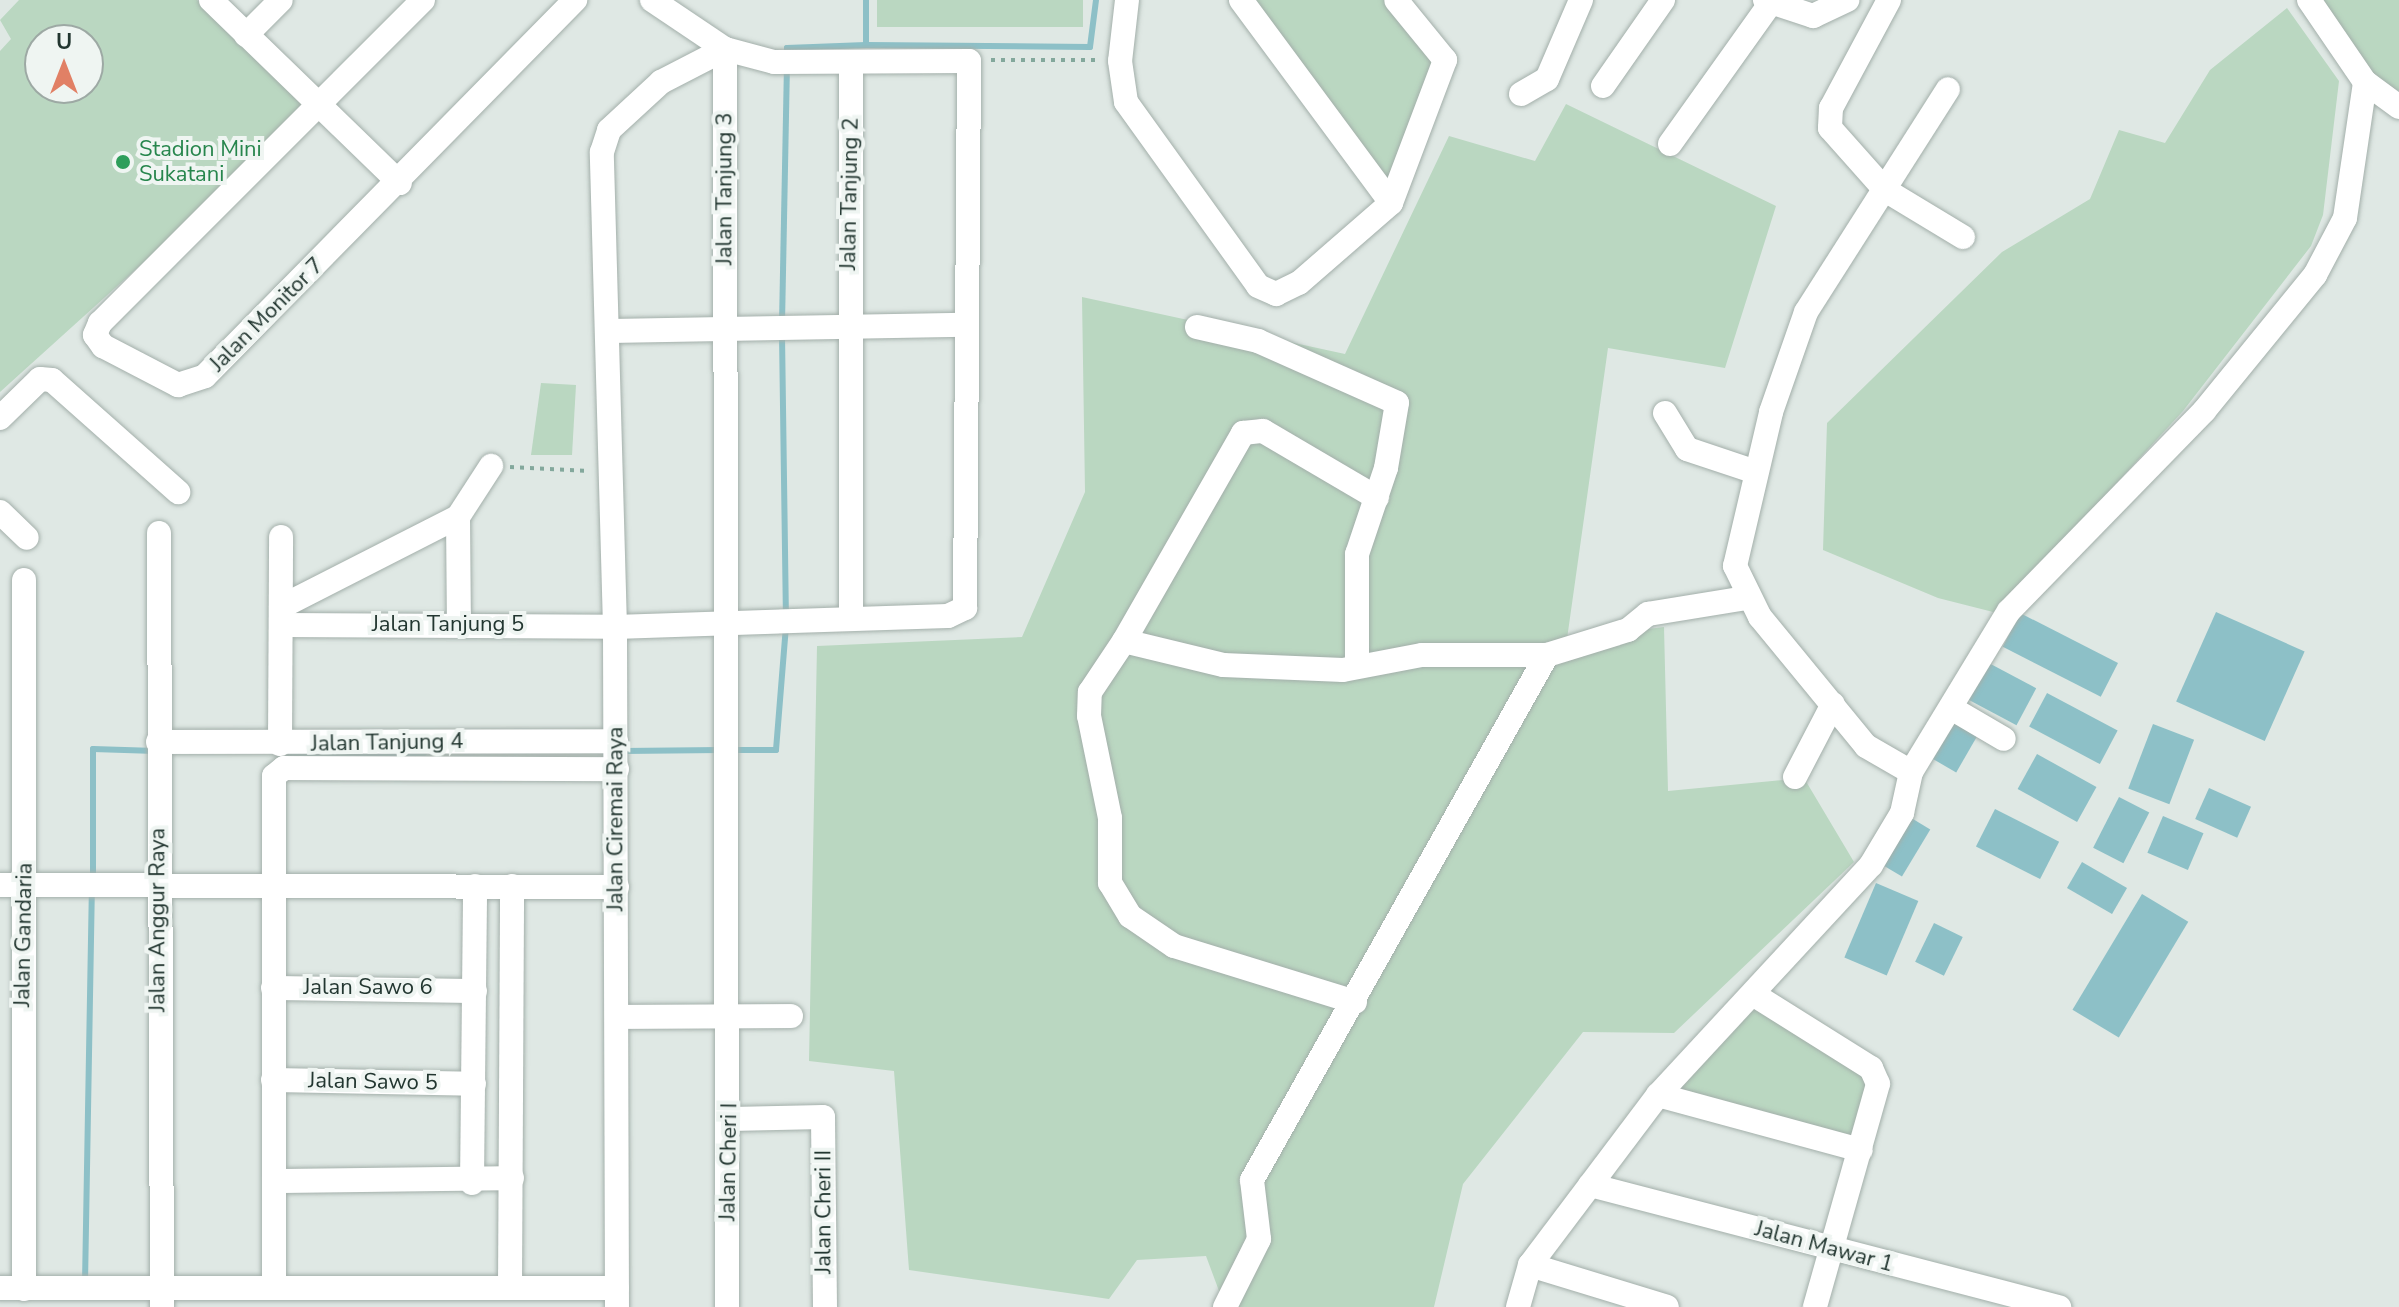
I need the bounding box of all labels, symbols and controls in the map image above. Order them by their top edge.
north arrow [24,24,104,104]
text: U [56,27,72,57]
street label: Jalan Tanjung 3 [712,113,738,265]
street label: Jalan Tanjung 2 [835,117,865,271]
place label: Stadion Mini Sukatani [139,136,262,188]
marker: Stadion Mini Sukatani [114,153,132,171]
street label: Jalan Monitor 7 [205,253,329,377]
street label: Jalan Tanjung 5 [372,612,524,638]
street label: Jalan Ciremai Raya [603,727,629,911]
street label: Jalan Tanjung 4 [310,728,464,758]
street label: Jalan Anggur Raya [145,828,171,1012]
street label: Jalan Gandaria [10,863,38,1007]
street label: Jalan Sawo 6 [303,975,433,1001]
street label: Jalan Sawo 5 [308,1068,438,1096]
street label: Jalan Cheri I [715,1103,743,1221]
street label: Jalan Cheri II [811,1150,837,1274]
street label: Jalan Mawar 1 [1752,1216,1896,1278]

